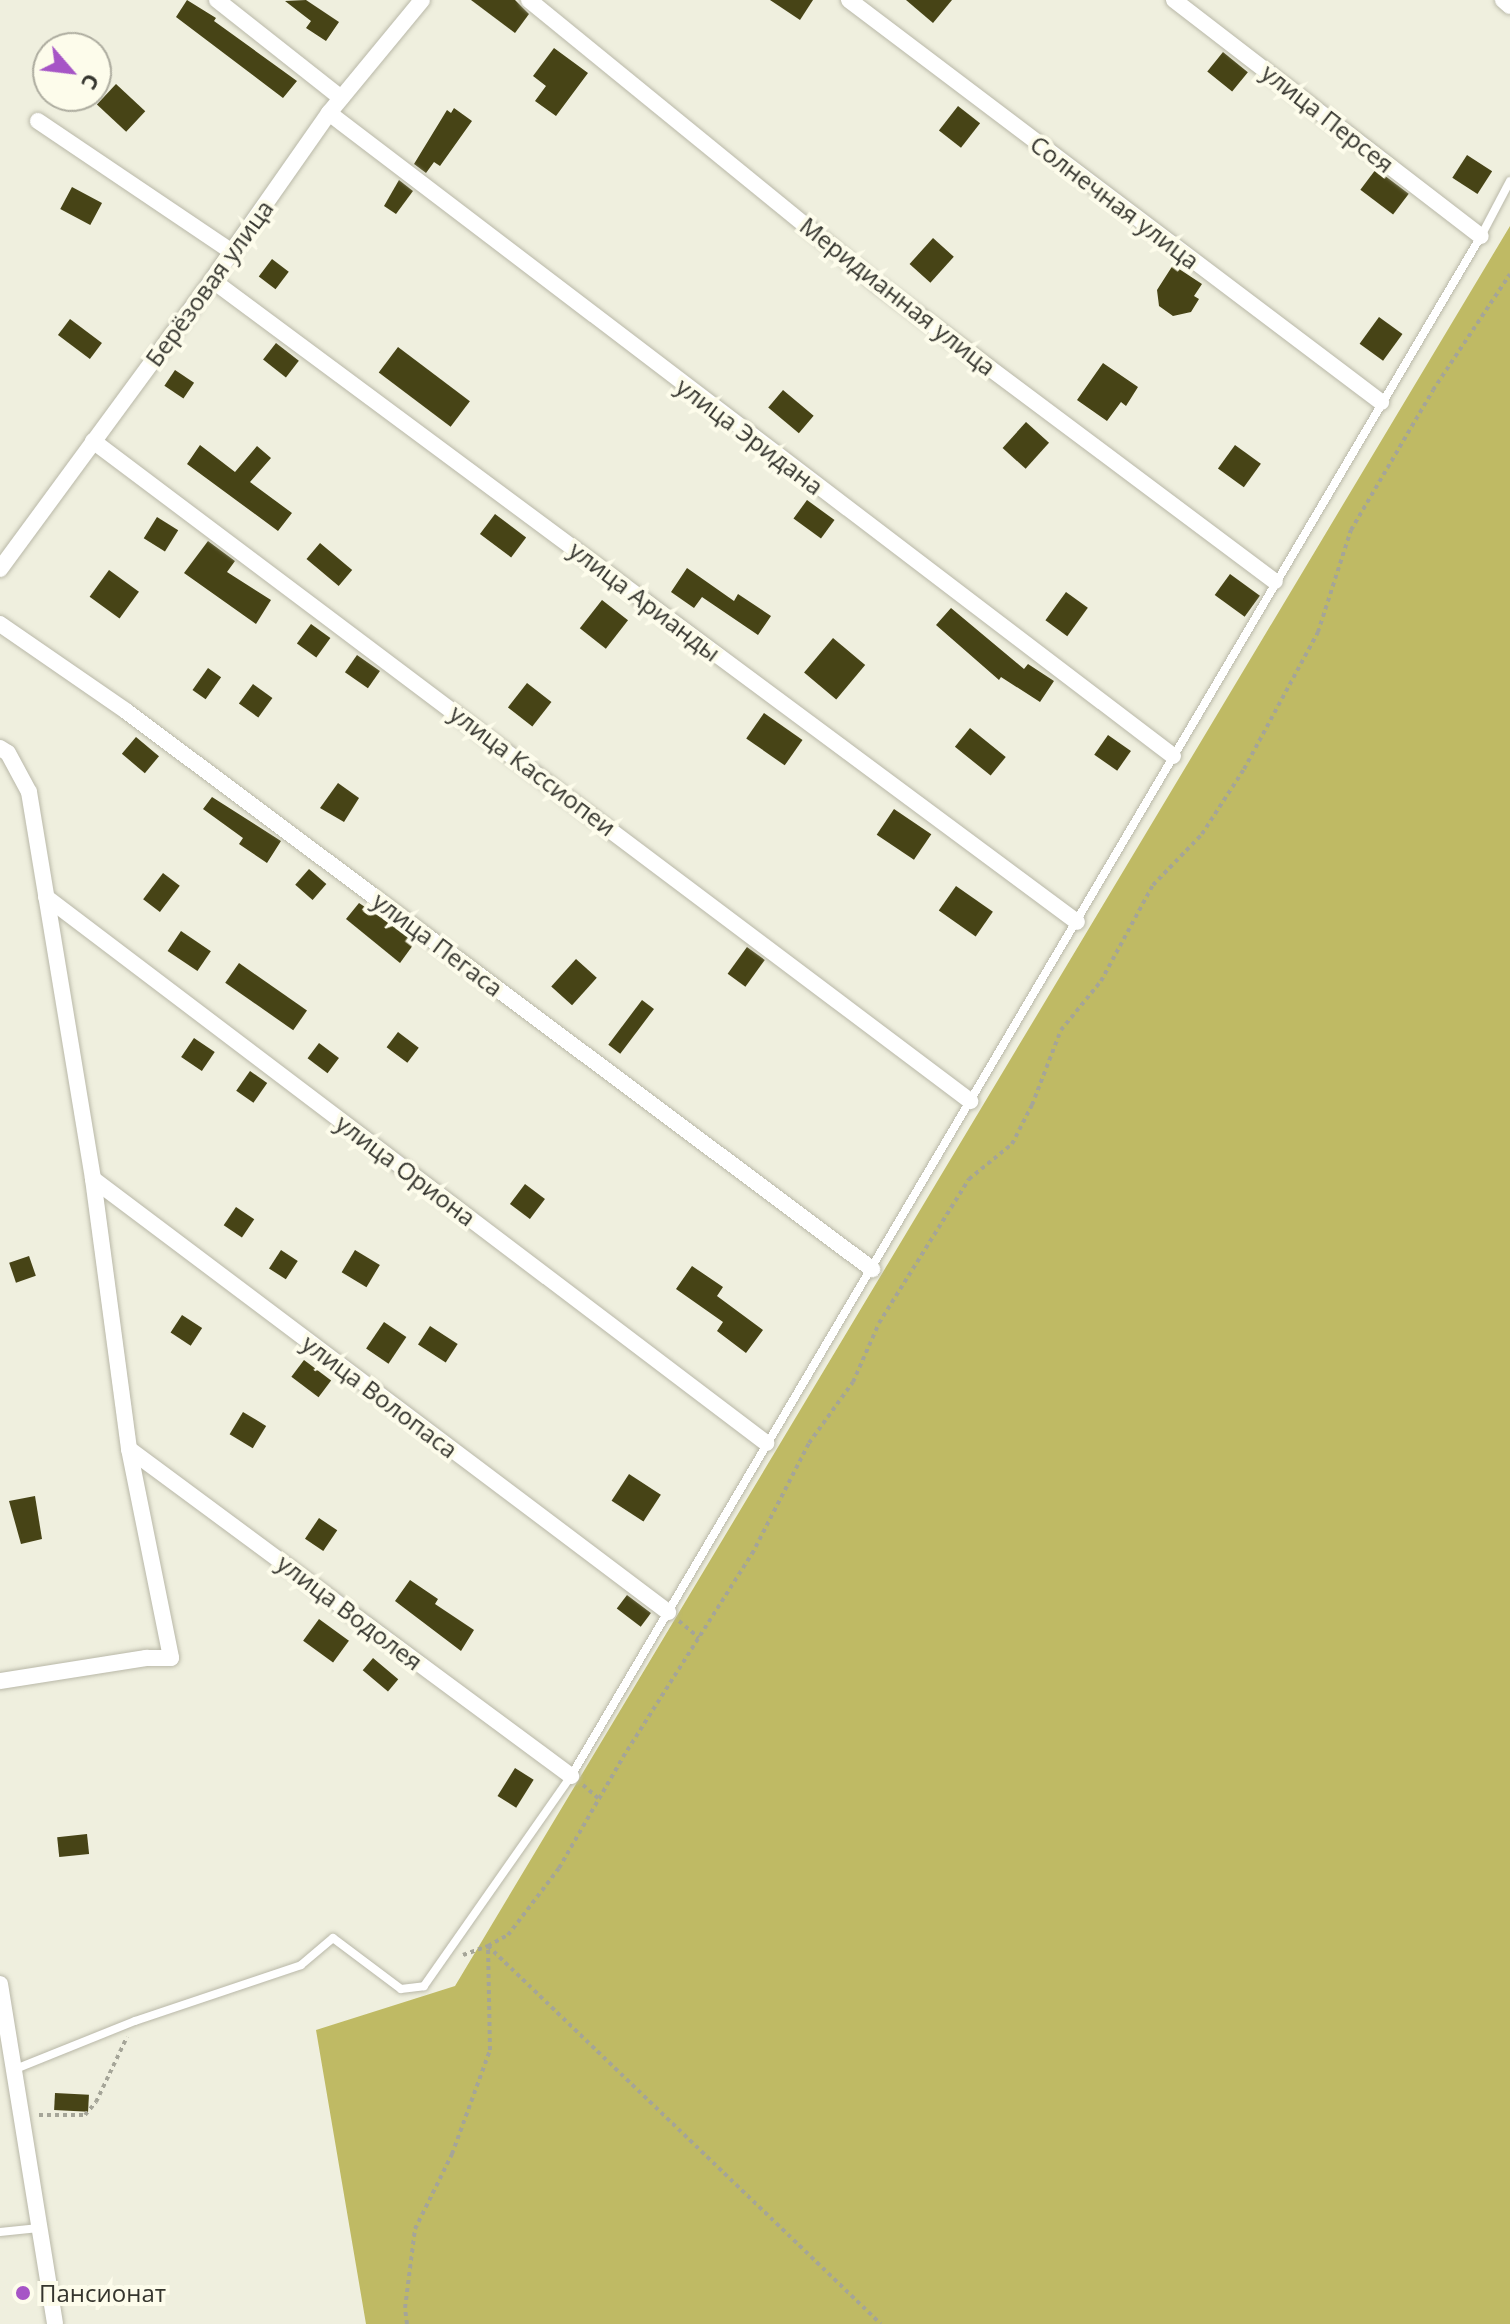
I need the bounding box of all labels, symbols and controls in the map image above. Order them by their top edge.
north arrow [32,32,112,112]
street label: улица Персея [1256,58,1400,178]
text: С [75,69,108,96]
street label: Солнечная улица [1025,129,1205,275]
street label: Берёзовая улица [139,194,279,372]
street label: Меридианная улица [795,211,1001,381]
street label: улица Эридана [671,371,829,501]
street label: улица Арианды [564,535,726,667]
street label: улица Кассиопеи [445,698,621,842]
street label: улица Пегаса [367,886,509,1002]
street label: улица Ориона [331,1108,481,1232]
street label: улица Волопаса [297,1328,463,1464]
street label: улица Водолея [272,1548,428,1676]
place label: Пансионат [39,2279,166,2307]
marker: Пансионат [14,2284,32,2302]

